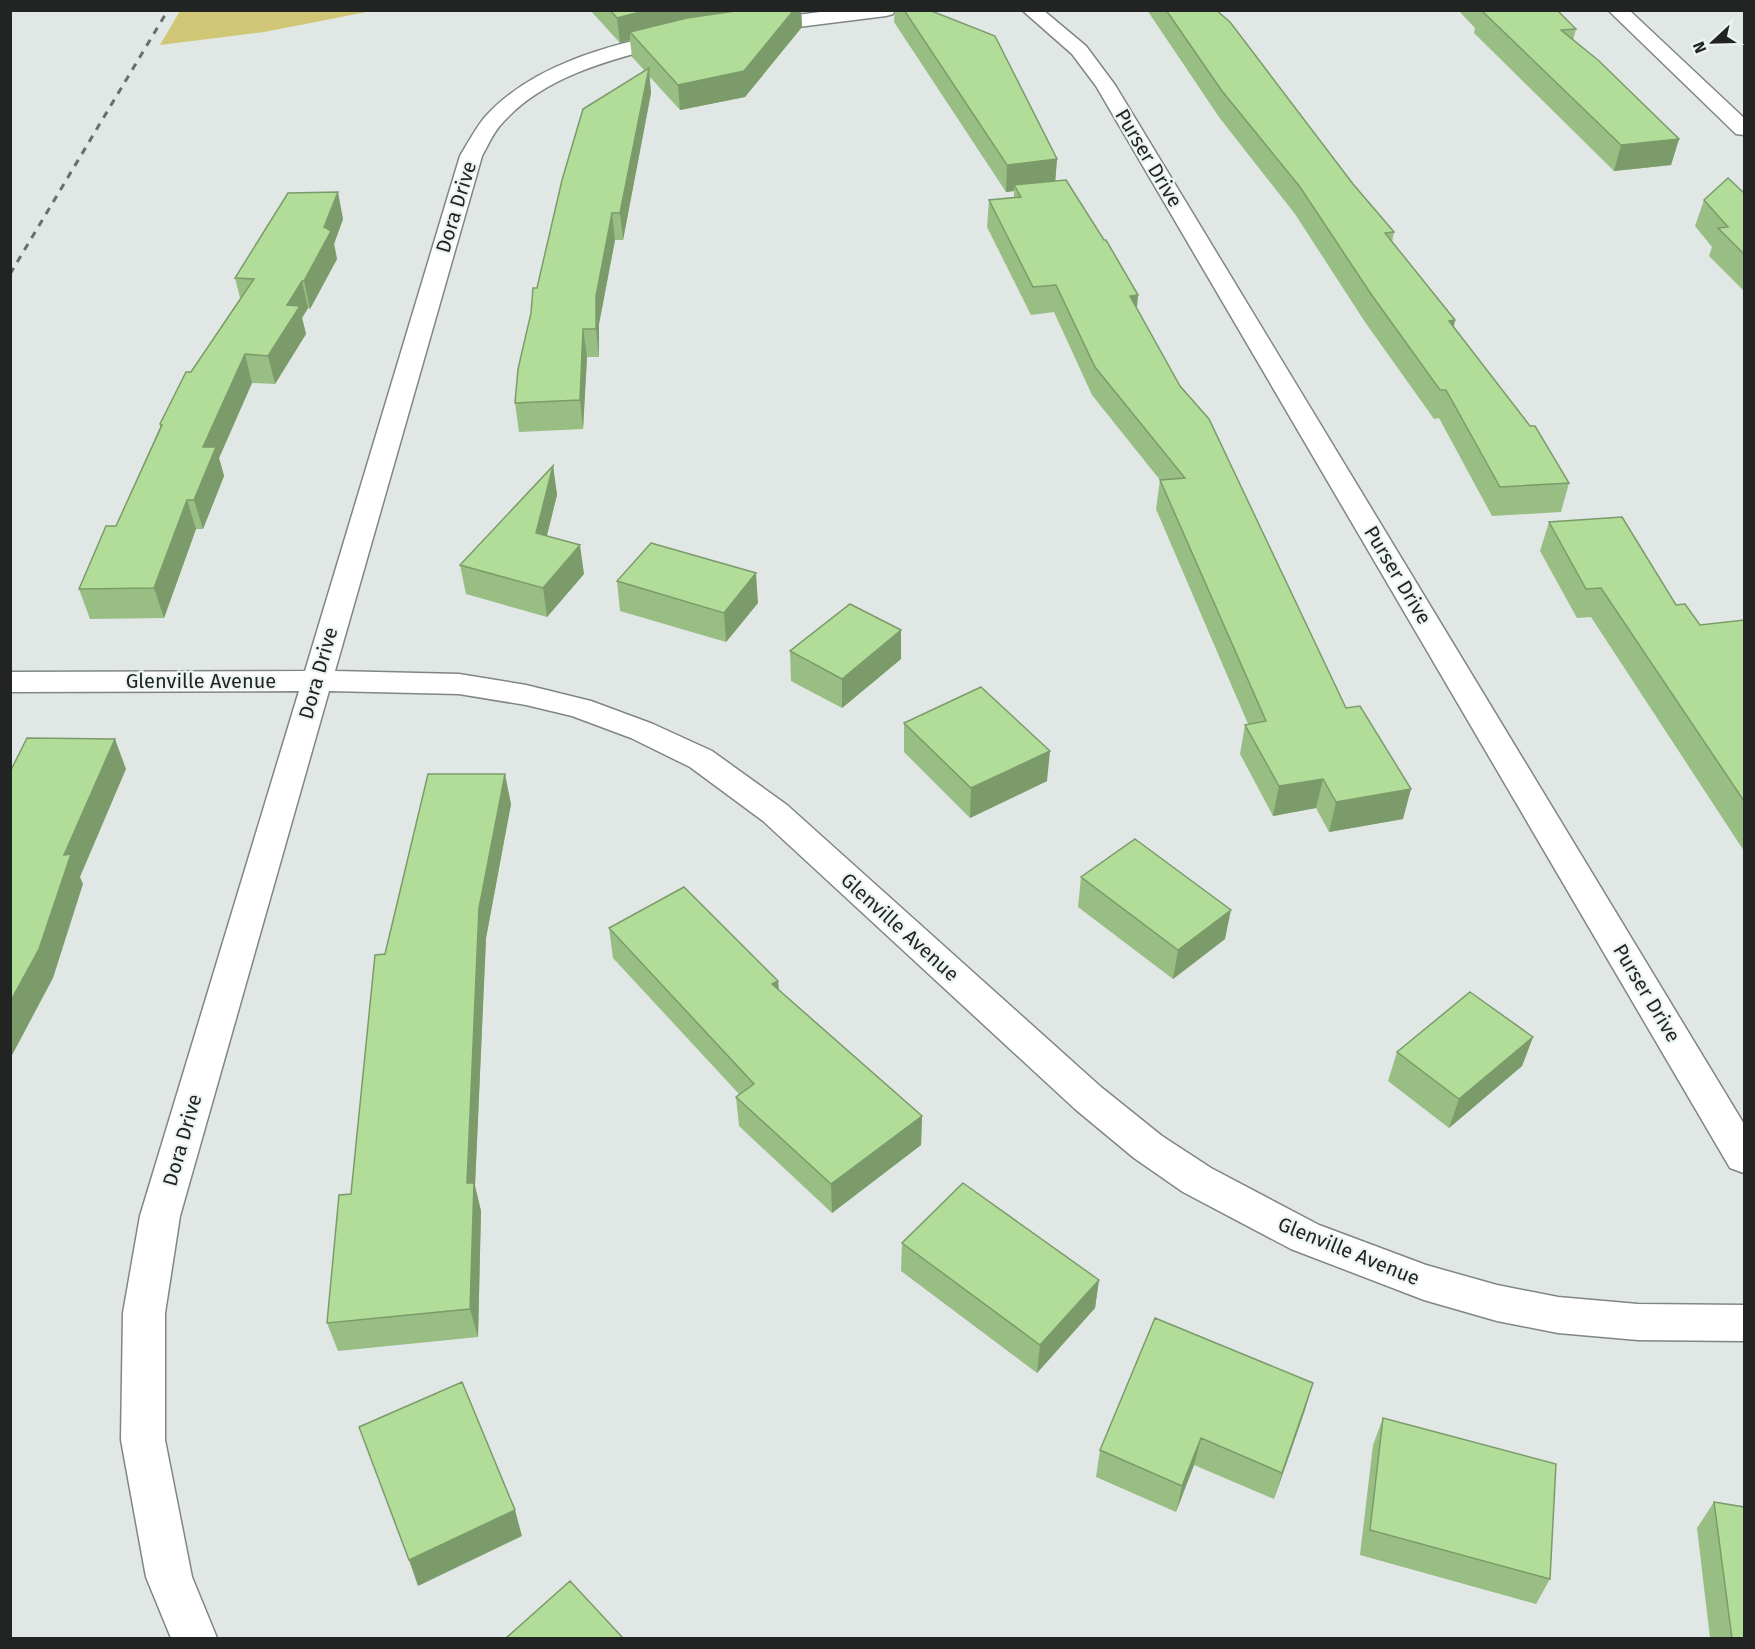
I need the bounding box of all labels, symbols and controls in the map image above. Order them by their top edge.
north arrow [1683,12,1743,72]
text: N [1689,39,1710,56]
street label: Purser Drive [1110,105,1188,211]
street label: Dora Drive [431,158,481,256]
street label: Purser Drive [1359,522,1437,628]
street label: Dora Drive [293,624,343,722]
street label: Glenville Avenue [126,669,276,693]
street label: Glenville Avenue [836,868,964,986]
street label: Purser Drive [1608,940,1686,1046]
street label: Dora Drive [157,1091,207,1189]
street label: Glenville Avenue [1275,1212,1423,1290]

